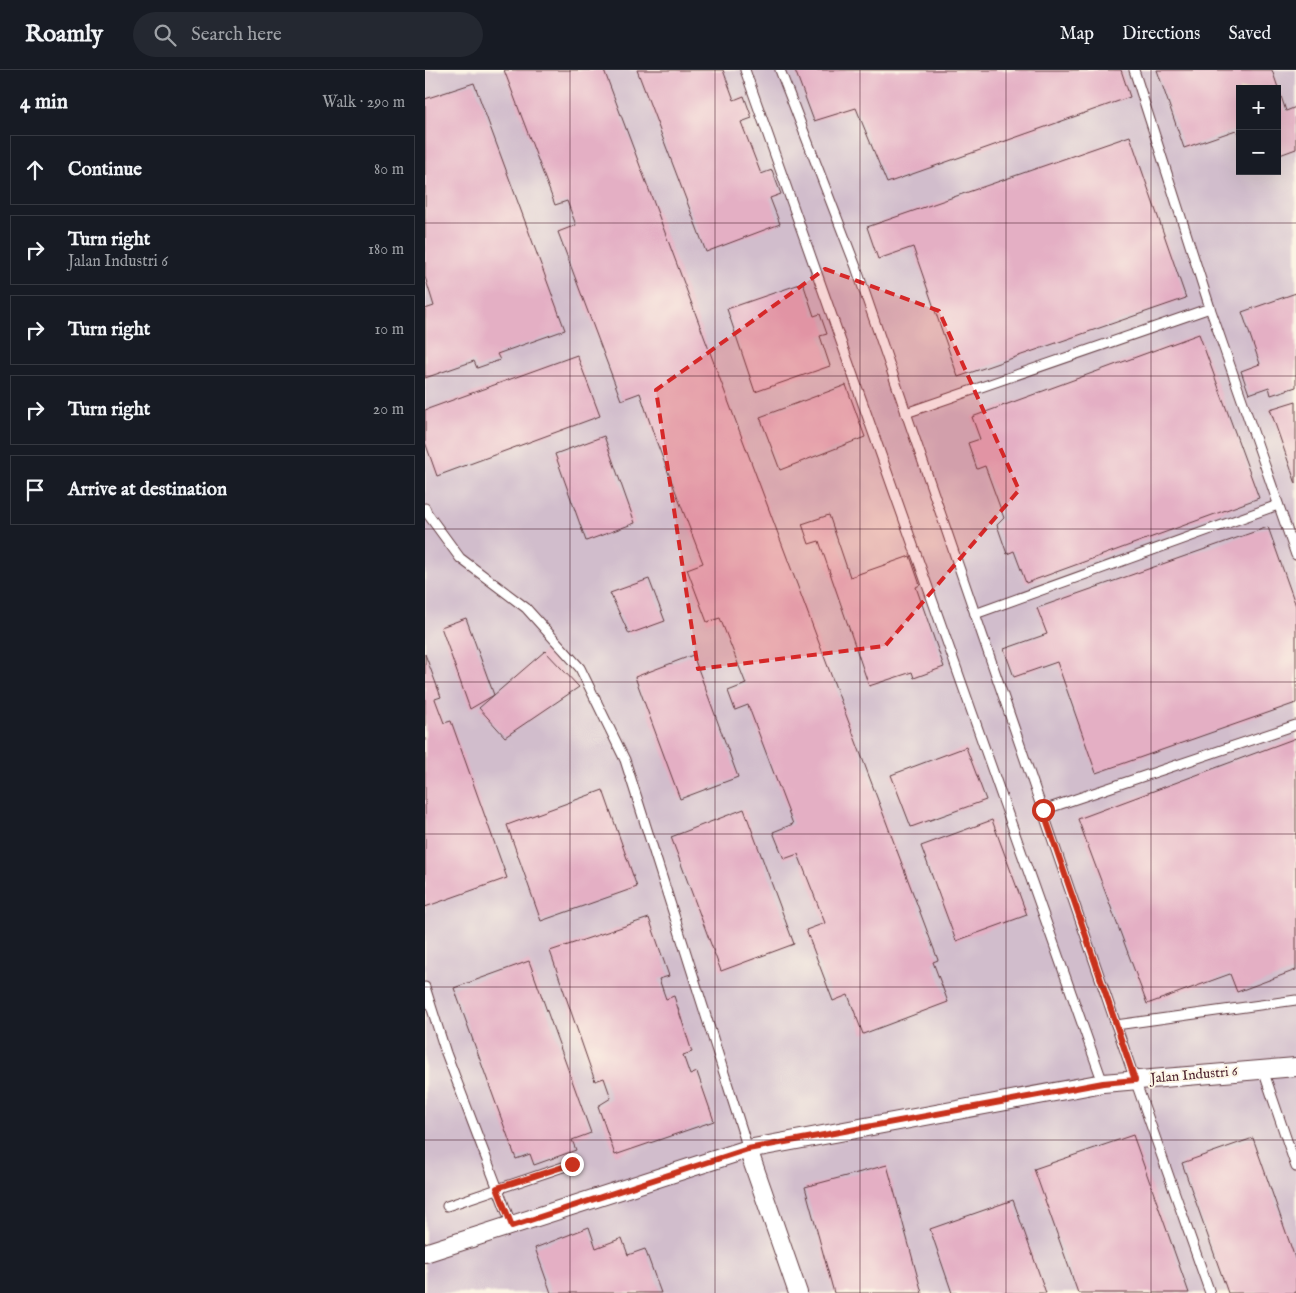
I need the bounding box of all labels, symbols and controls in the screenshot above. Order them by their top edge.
search box [133,12,483,57]
text: Roamly [25,19,103,50]
icon: search [151,21,179,49]
text: Search here [191,23,282,47]
text: Map [1060,23,1094,46]
text: Directions [1122,23,1200,46]
text: Saved [1228,23,1271,46]
map controls [1236,85,1281,175]
button: + [1236,85,1281,130]
text: 4 min [20,89,68,116]
text: Walk · 290 m [322,93,405,113]
button: − [1236,130,1281,175]
icon: ahead [21,156,49,184]
text: Continue [68,158,142,182]
text: 80 m [374,160,404,180]
text: Turn right [68,228,150,252]
icon: right [21,236,49,264]
text: 180 m [368,240,404,260]
text: Jalan Industri 6 [68,252,168,272]
icon: right [21,316,49,344]
text: Turn right [68,318,150,342]
text: 10 m [374,320,404,340]
icon: right [21,396,49,424]
text: Turn right [68,398,150,422]
text: 20 m [373,400,404,420]
icon: arrive [21,476,49,504]
text: Arrive at destination [68,478,227,502]
route start [1032,799,1055,822]
street label: Jalan Industri 6 [1148,1062,1239,1088]
route end [561,1153,584,1176]

